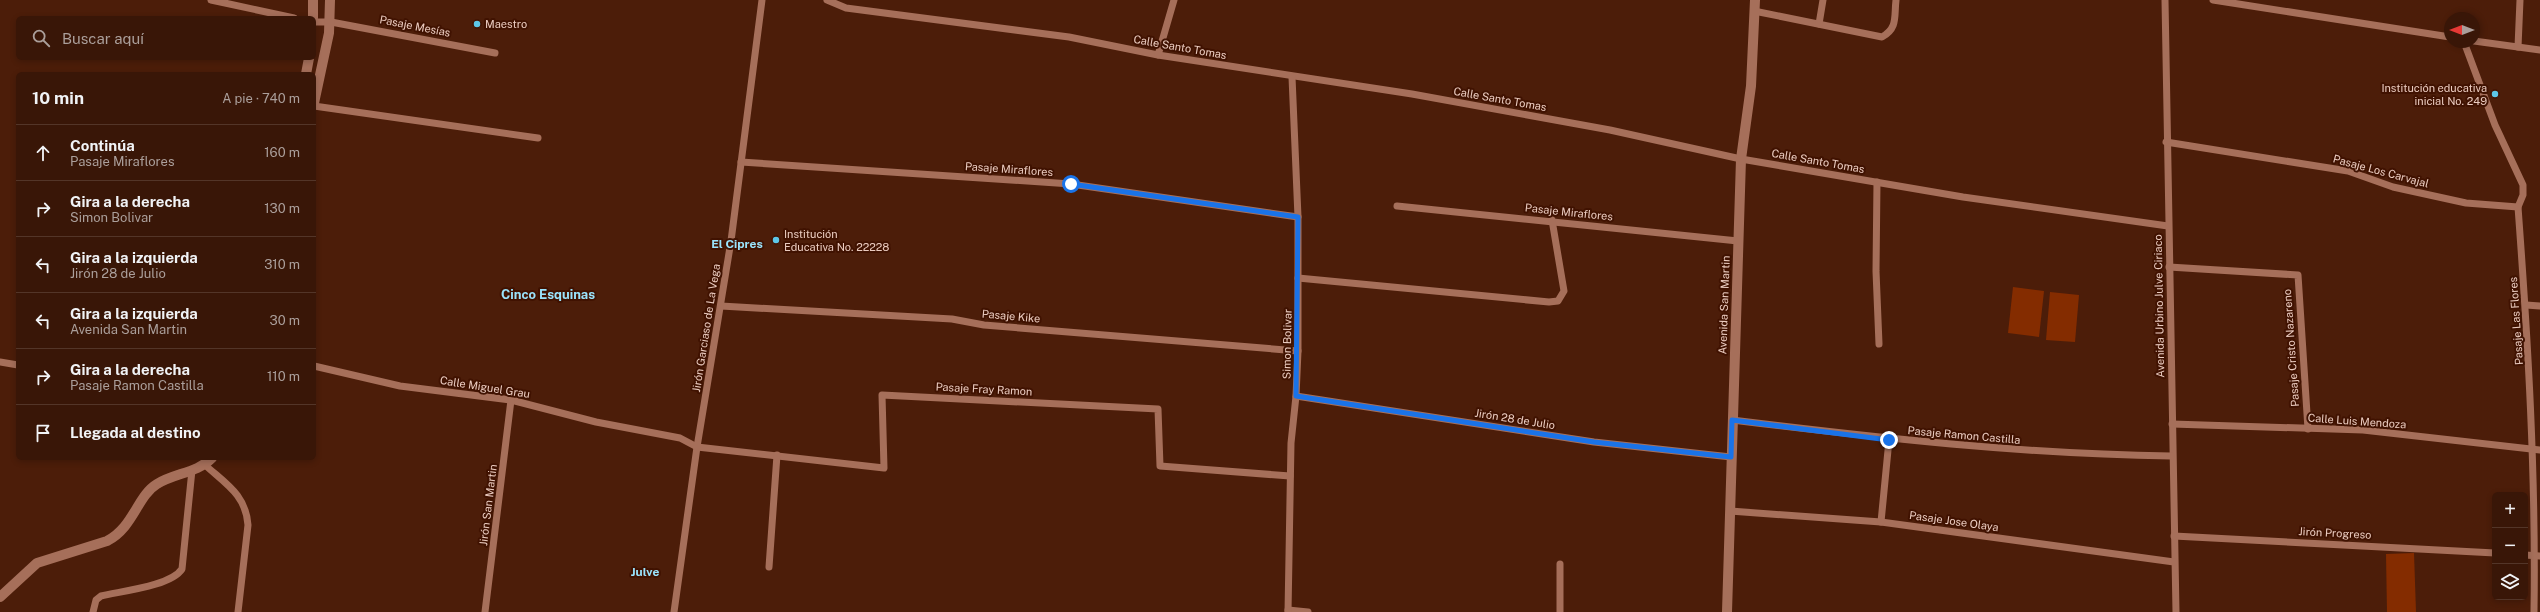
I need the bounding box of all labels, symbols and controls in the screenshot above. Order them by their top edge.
north arrow [2444,12,2480,48]
street label: Pasaje Mesías [379,13,452,39]
search box [16,16,316,60]
place label: Maestro [485,18,527,30]
marker: Maestro [472,19,482,29]
icon: search [30,27,52,49]
text: Buscar aquí [62,30,144,47]
street label: Calle Santo Tomas [1133,33,1228,61]
place label: Institución educativa inicial No. 249 [2381,82,2487,107]
street label: Calle Santo Tomas [1453,85,1548,113]
text: 10 min [32,88,84,108]
marker: Institución educativa inicial No. 249 [2490,89,2500,99]
text: A pie · 740 m [222,91,300,106]
text: Continúa [70,137,135,154]
icon: ahead [32,142,54,164]
text: 160 m [264,145,300,160]
street label: Calle Santo Tomas [1771,147,1866,175]
street label: Pasaje Los Carvajal [2332,152,2430,190]
text: Pasaje Miraflores [70,154,174,169]
street label: Pasaje Miraflores [964,160,1054,178]
route start [1062,175,1080,193]
text: Gira a la derecha [70,193,190,210]
icon: right [32,198,54,220]
text: 130 m [264,201,300,216]
street label: Pasaje Miraflores [1524,201,1614,223]
text: Simon Bolivar [70,210,153,225]
place label: Institución Educativa No. 22228 [784,228,890,253]
street label: Avenida Urbino Julve Ciriaco [2152,234,2166,378]
marker: Institución Educativa No. 22228 [771,235,781,245]
district label: El Cipres [711,237,763,251]
text: Gira a la izquierda [70,249,198,266]
icon: left [32,254,54,276]
street label: Avenida San Martin [1716,255,1732,355]
text: 310 m [264,257,300,272]
street label: Jirón Garciaso de La Vega [690,263,722,393]
text: Jirón 28 de Julio [70,266,166,281]
street label: Pasaje Las Flores [2507,276,2525,366]
district label: Cinco Esquinas [501,287,595,302]
street label: Pasaje Cristo Nazareno [2281,289,2301,407]
text: Gira a la izquierda [70,305,198,322]
street label: Pasaje Kike [981,307,1041,325]
street label: Simon Bolivar [1280,309,1294,379]
icon: left [32,310,54,332]
text: 30 m [270,313,300,328]
text: Avenida San Martin [70,322,187,337]
text: Gira a la derecha [70,361,190,378]
icon: right [32,366,54,388]
text: 110 m [267,369,300,384]
street label: Calle Miguel Grau [439,374,531,400]
text: Pasaje Ramon Castilla [70,378,204,393]
street label: Pasaje Fray Ramon [935,380,1033,398]
street label: Jirón 28 de Julio [1474,407,1556,431]
street label: Calle Luis Mendoza [2307,412,2407,430]
icon: arrive [32,422,54,444]
text: Llegada al destino [70,424,201,441]
street label: Pasaje Ramon Castilla [1907,424,2021,446]
route end [1880,431,1898,449]
street label: Jirón San Martin [477,463,499,547]
map controls [2492,492,2528,600]
button: + [2492,492,2528,528]
street label: Pasaje Jose Olaya [1909,509,1999,533]
street label: Jirón Progreso [2298,525,2372,541]
button: − [2492,528,2528,564]
button: layers [2492,564,2528,600]
district label: Julve [631,565,659,579]

